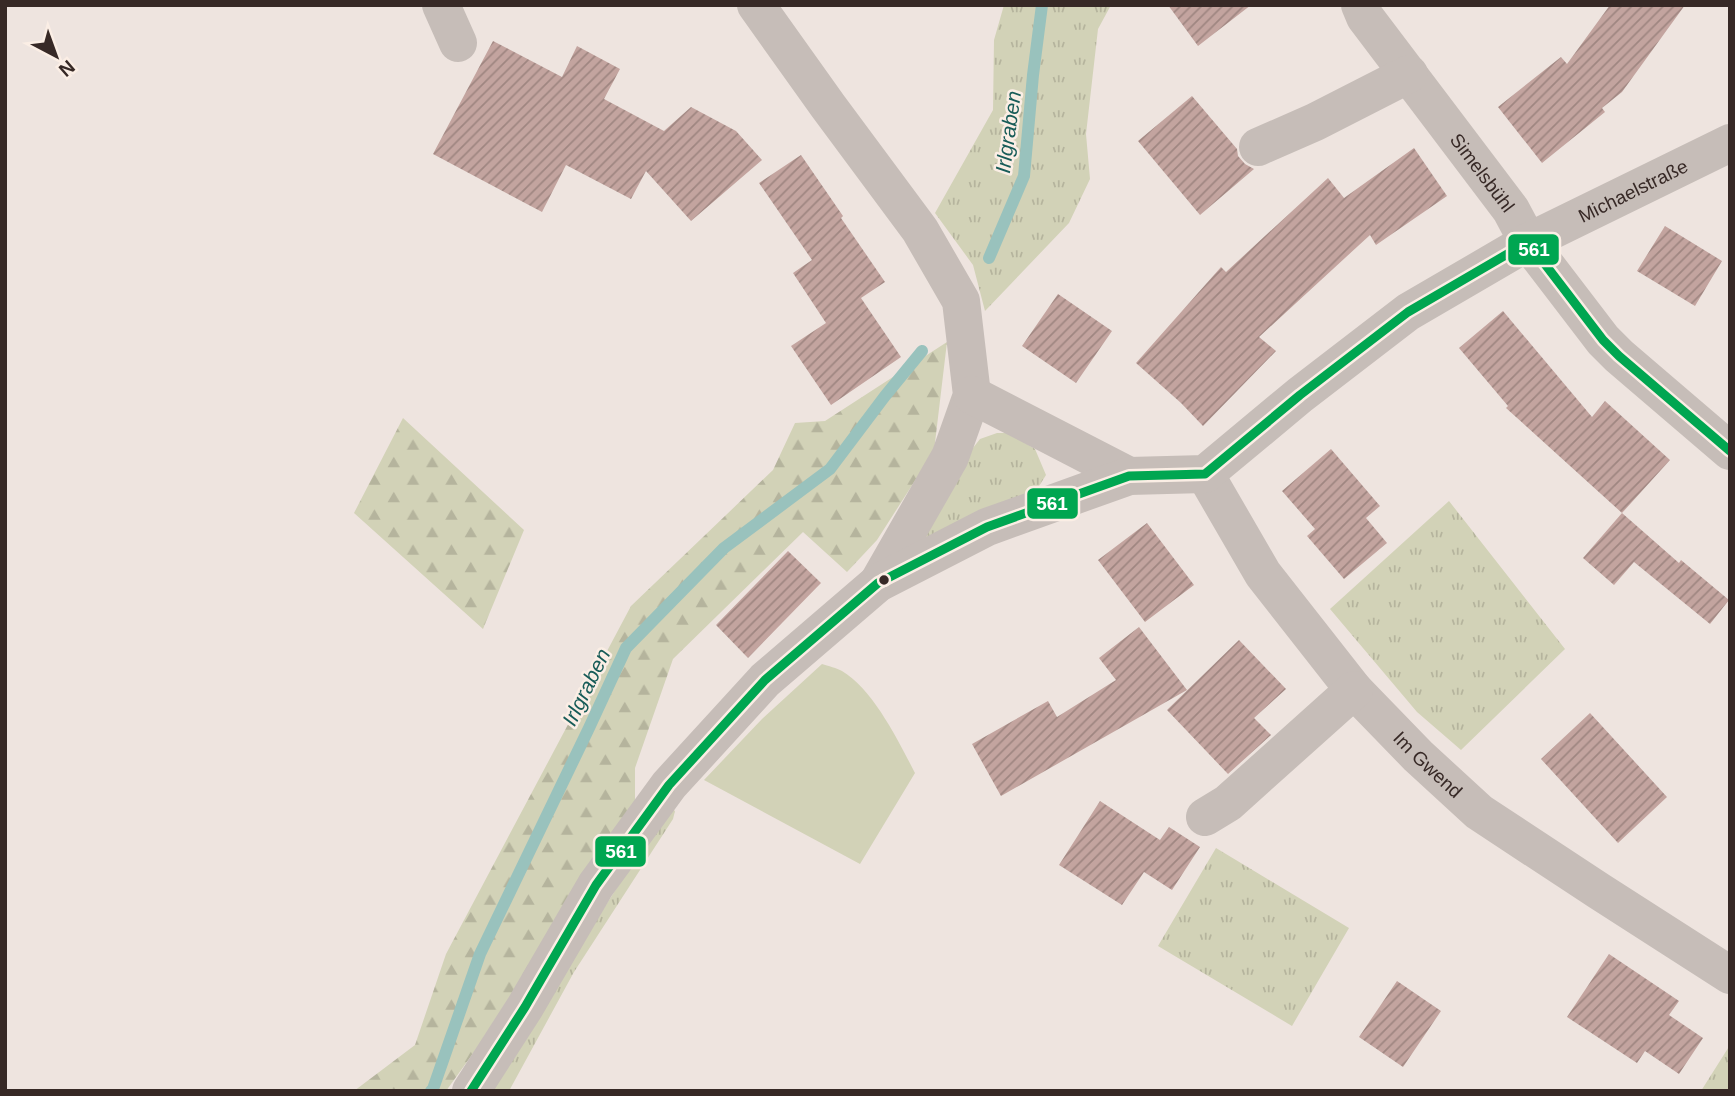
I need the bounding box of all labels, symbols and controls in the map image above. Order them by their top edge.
north arrow [21,21,91,91]
text: N [55,56,79,81]
water label: Irlgraben [991,89,1025,175]
street label: Simelsbühl [1446,129,1519,216]
street label: Michaelstraße [1575,155,1691,226]
line badge: 561 [1507,233,1560,266]
text: 561 [1518,239,1550,260]
line badge: 561 [1026,487,1079,520]
text: 561 [1036,493,1068,514]
unlabelled marker [877,573,891,587]
water label: Irlgraben [557,645,615,729]
street label: Im Gwend [1389,727,1467,802]
line badge: 561 [594,835,647,868]
text: 561 [605,841,637,862]

